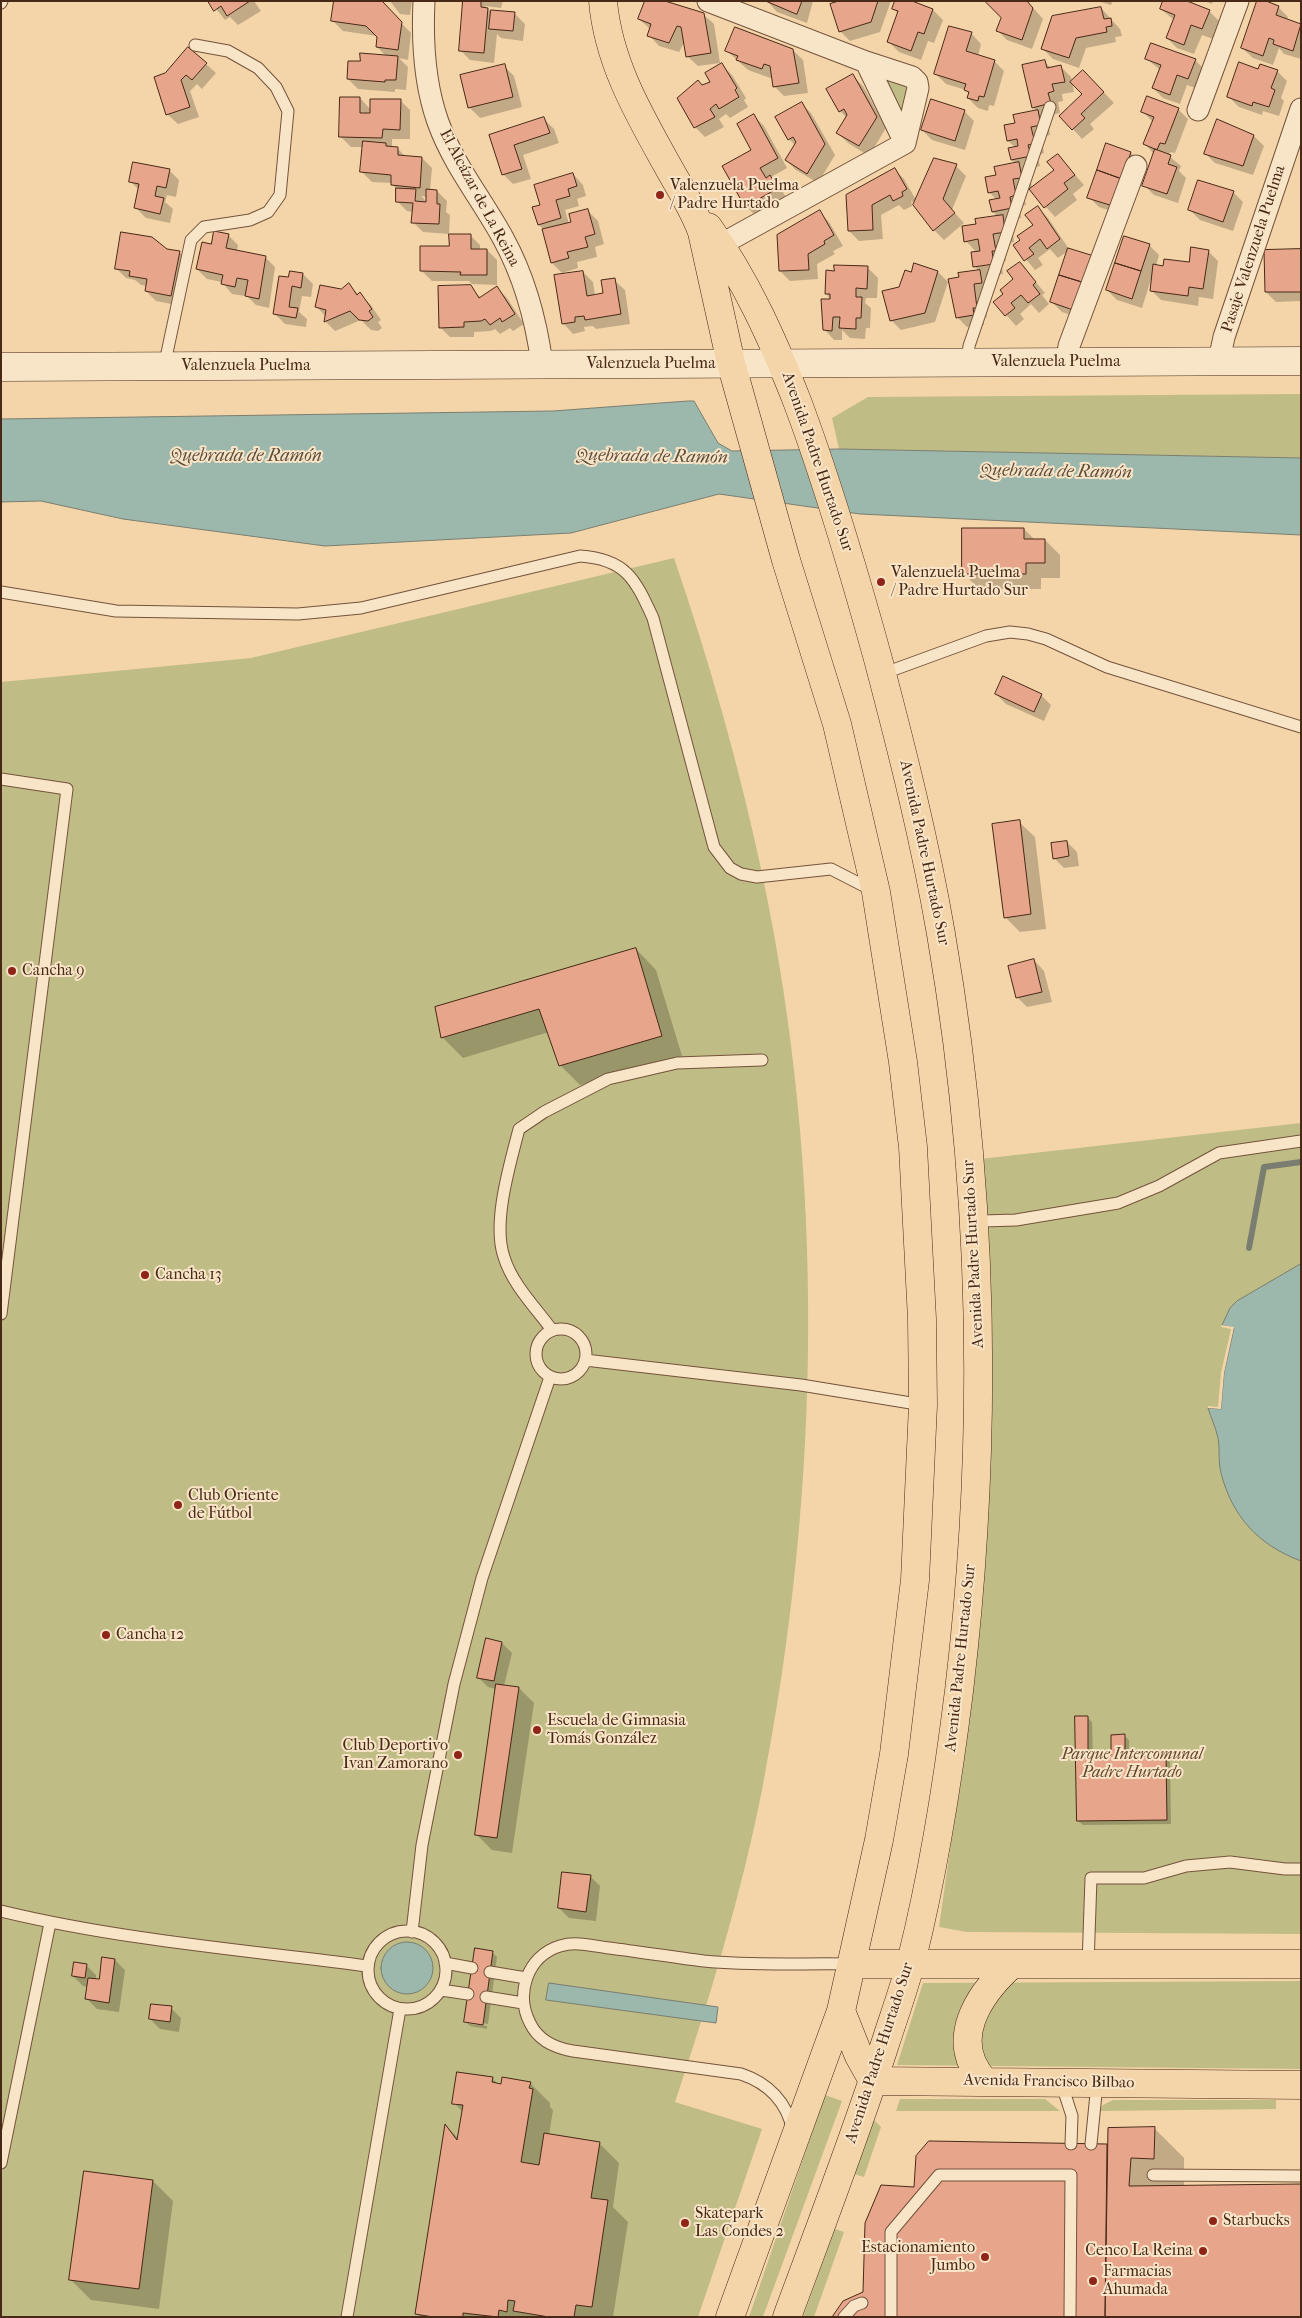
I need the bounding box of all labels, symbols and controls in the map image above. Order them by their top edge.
street label: El Alcázar de La Reina [435,126,523,270]
street label: Pasaje Valenzuela Puelma [1218,163,1290,335]
place label: Valenzuela Puelma / Padre Hurtado [670,176,799,214]
marker: Valenzuela Puelma / Padre Hurtado [654,189,666,201]
street label: Valenzuela Puelma [991,352,1121,372]
street label: Valenzuela Puelma [586,354,716,374]
street label: Valenzuela Puelma [181,356,311,376]
street label: Avenida Padre Hurtado Sur [777,370,857,554]
water label: Quebrada de Ramón [576,445,728,469]
water label: Quebrada de Ramón [170,446,322,468]
water label: Quebrada de Ramón [980,460,1132,484]
place label: Valenzuela Puelma / Padre Hurtado Sur [891,563,1028,601]
marker: Valenzuela Puelma / Padre Hurtado Sur [875,576,887,588]
street label: Avenida Padre Hurtado Sur [895,759,953,947]
place label: Cancha 9 [22,961,85,981]
marker: Cancha 9 [6,965,18,977]
street label: Avenida Padre Hurtado Sur [959,1159,989,1349]
place label: Cancha 13 [155,1265,221,1285]
marker: Cancha 13 [139,1269,151,1281]
place label: Club Oriente de Fútbol [188,1486,279,1524]
marker: Club Oriente de Fútbol [172,1499,184,1511]
street label: Avenida Padre Hurtado Sur [942,1563,980,1753]
place label: Cancha 12 [116,1625,184,1645]
marker: Cancha 12 [100,1629,112,1641]
place label: Escuela de Gimnasia Tomás González [547,1711,686,1749]
marker: Escuela de Gimnasia Tomás González [531,1724,543,1736]
place label: Club Deportivo Ivan Zamorano [342,1736,448,1774]
park label: Parque Intercomunal Padre Hurtado [1061,1745,1203,1783]
marker: Club Deportivo Ivan Zamorano [452,1749,464,1761]
street label: Avenida Padre Hurtado Sur [842,1960,918,2146]
street label: Avenida Francisco Bilbao [963,2071,1135,2093]
place label: Skatepark Las Condes 2 [695,2204,784,2242]
place label: Starbucks [1223,2211,1290,2231]
marker: Starbucks [1207,2215,1219,2227]
marker: Skatepark Las Condes 2 [679,2217,691,2229]
place label: Estacionamiento Jumbo [861,2238,975,2276]
place label: Cenco La Reina [1085,2241,1193,2261]
marker: Cenco La Reina [1197,2245,1209,2257]
marker: Estacionamiento Jumbo [979,2251,991,2263]
place label: Farmacias Ahumada [1103,2262,1171,2300]
marker: Farmacias Ahumada [1087,2275,1099,2287]

